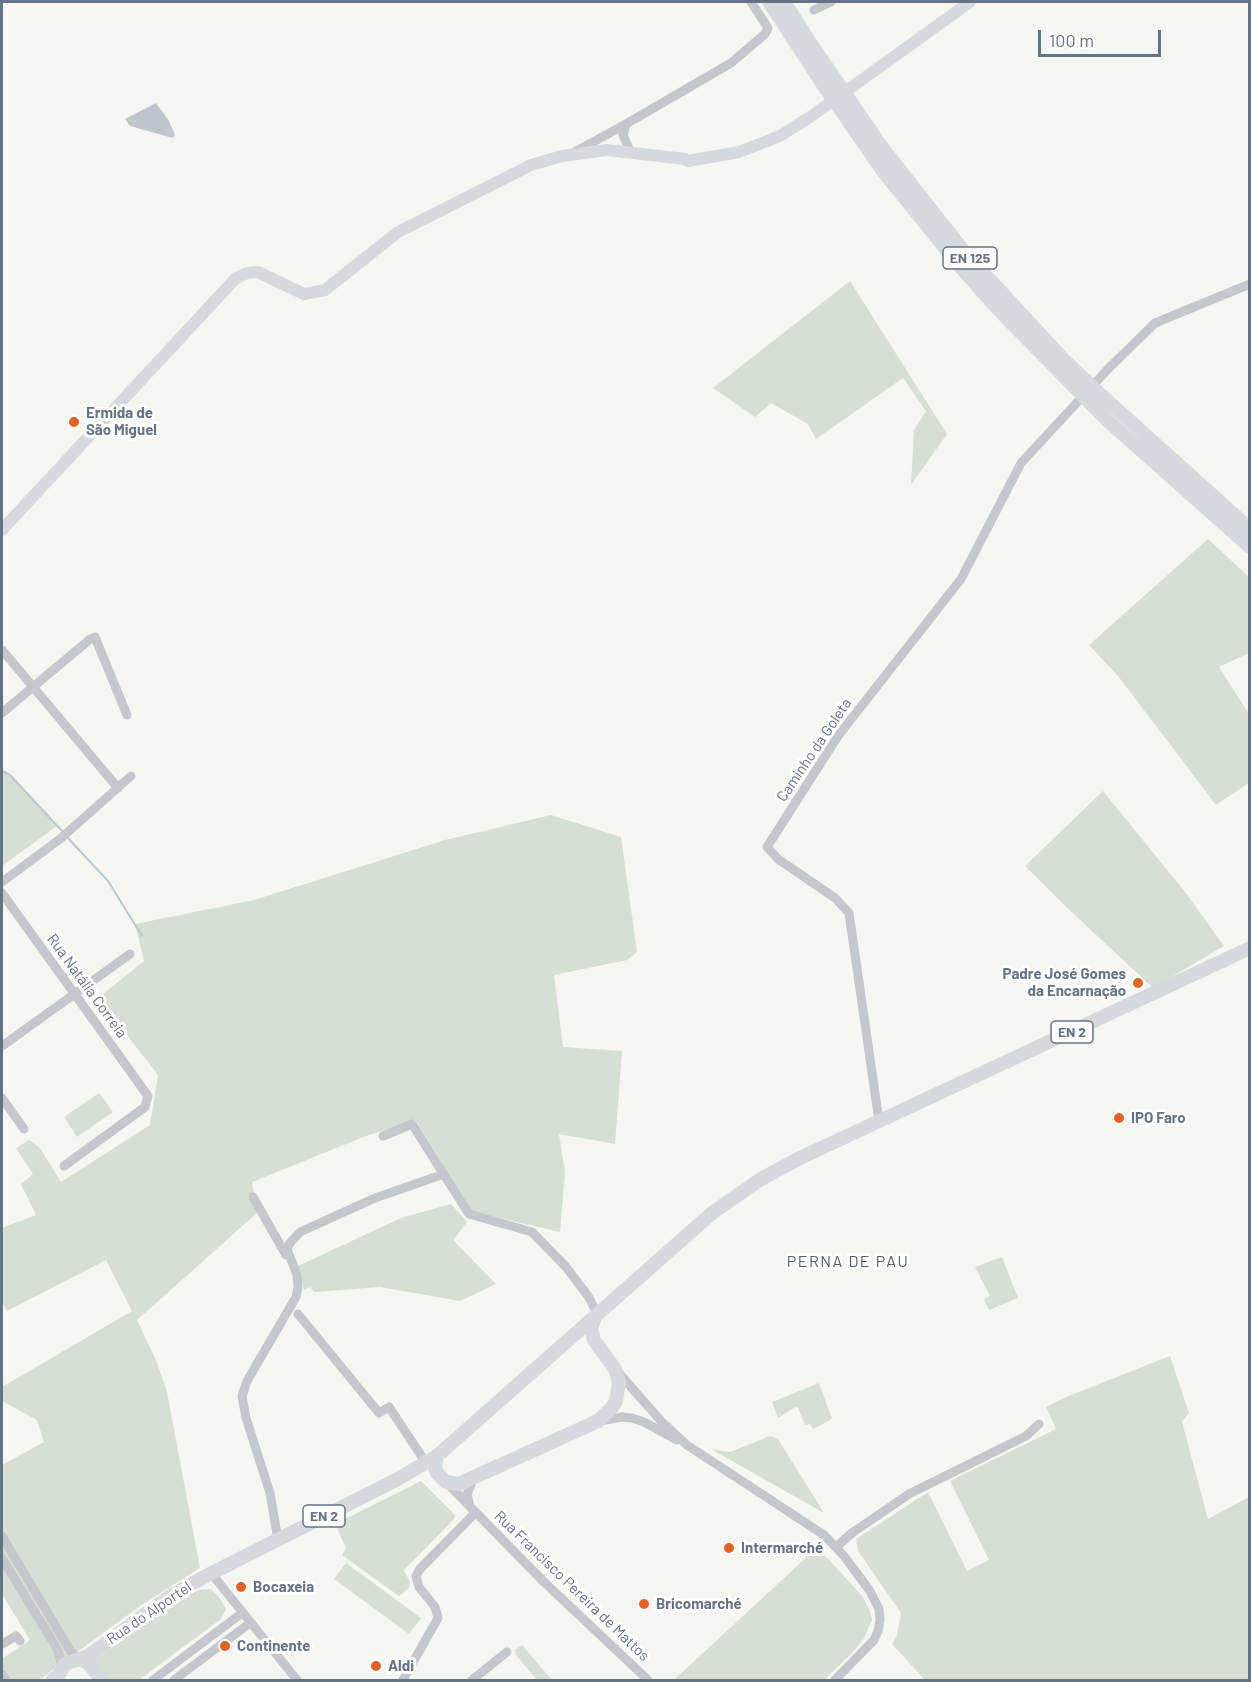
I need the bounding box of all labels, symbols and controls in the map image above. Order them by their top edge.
scale bar [1041,18,1164,56]
text: 100 m [1049,29,1094,51]
road number: EN 125 [943,247,997,269]
place label: Ermida de São Miguel [86,404,157,439]
marker: Ermida de São Miguel [67,415,81,429]
street label: Caminho da Goleta [773,695,855,805]
street label: Rua Natália Correia [43,930,131,1042]
place label: Padre José Gomes da Encarnação [1003,965,1126,1000]
marker: Padre José Gomes da Encarnação [1131,976,1145,990]
road number: EN 2 [1051,1021,1093,1043]
place label: IPO Faro [1131,1109,1186,1127]
marker: IPO Faro [1112,1111,1126,1125]
district label: PERNA DE PAU [787,1252,909,1272]
road number: EN 2 [303,1505,345,1527]
street label: Rua Francisco Pereira de Mattos [491,1507,653,1665]
place label: Intermarché [741,1539,823,1557]
marker: Intermarché [722,1541,736,1555]
street label: Rua do Alportel [103,1578,195,1648]
place label: Bocaxeia [253,1578,314,1596]
marker: Bocaxeia [234,1580,248,1594]
place label: Bricomarché [656,1595,742,1613]
marker: Bricomarché [637,1597,651,1611]
place label: Continente [237,1637,311,1655]
marker: Continente [218,1639,232,1653]
place label: Aldi [388,1657,414,1675]
marker: Aldi [369,1659,383,1673]

